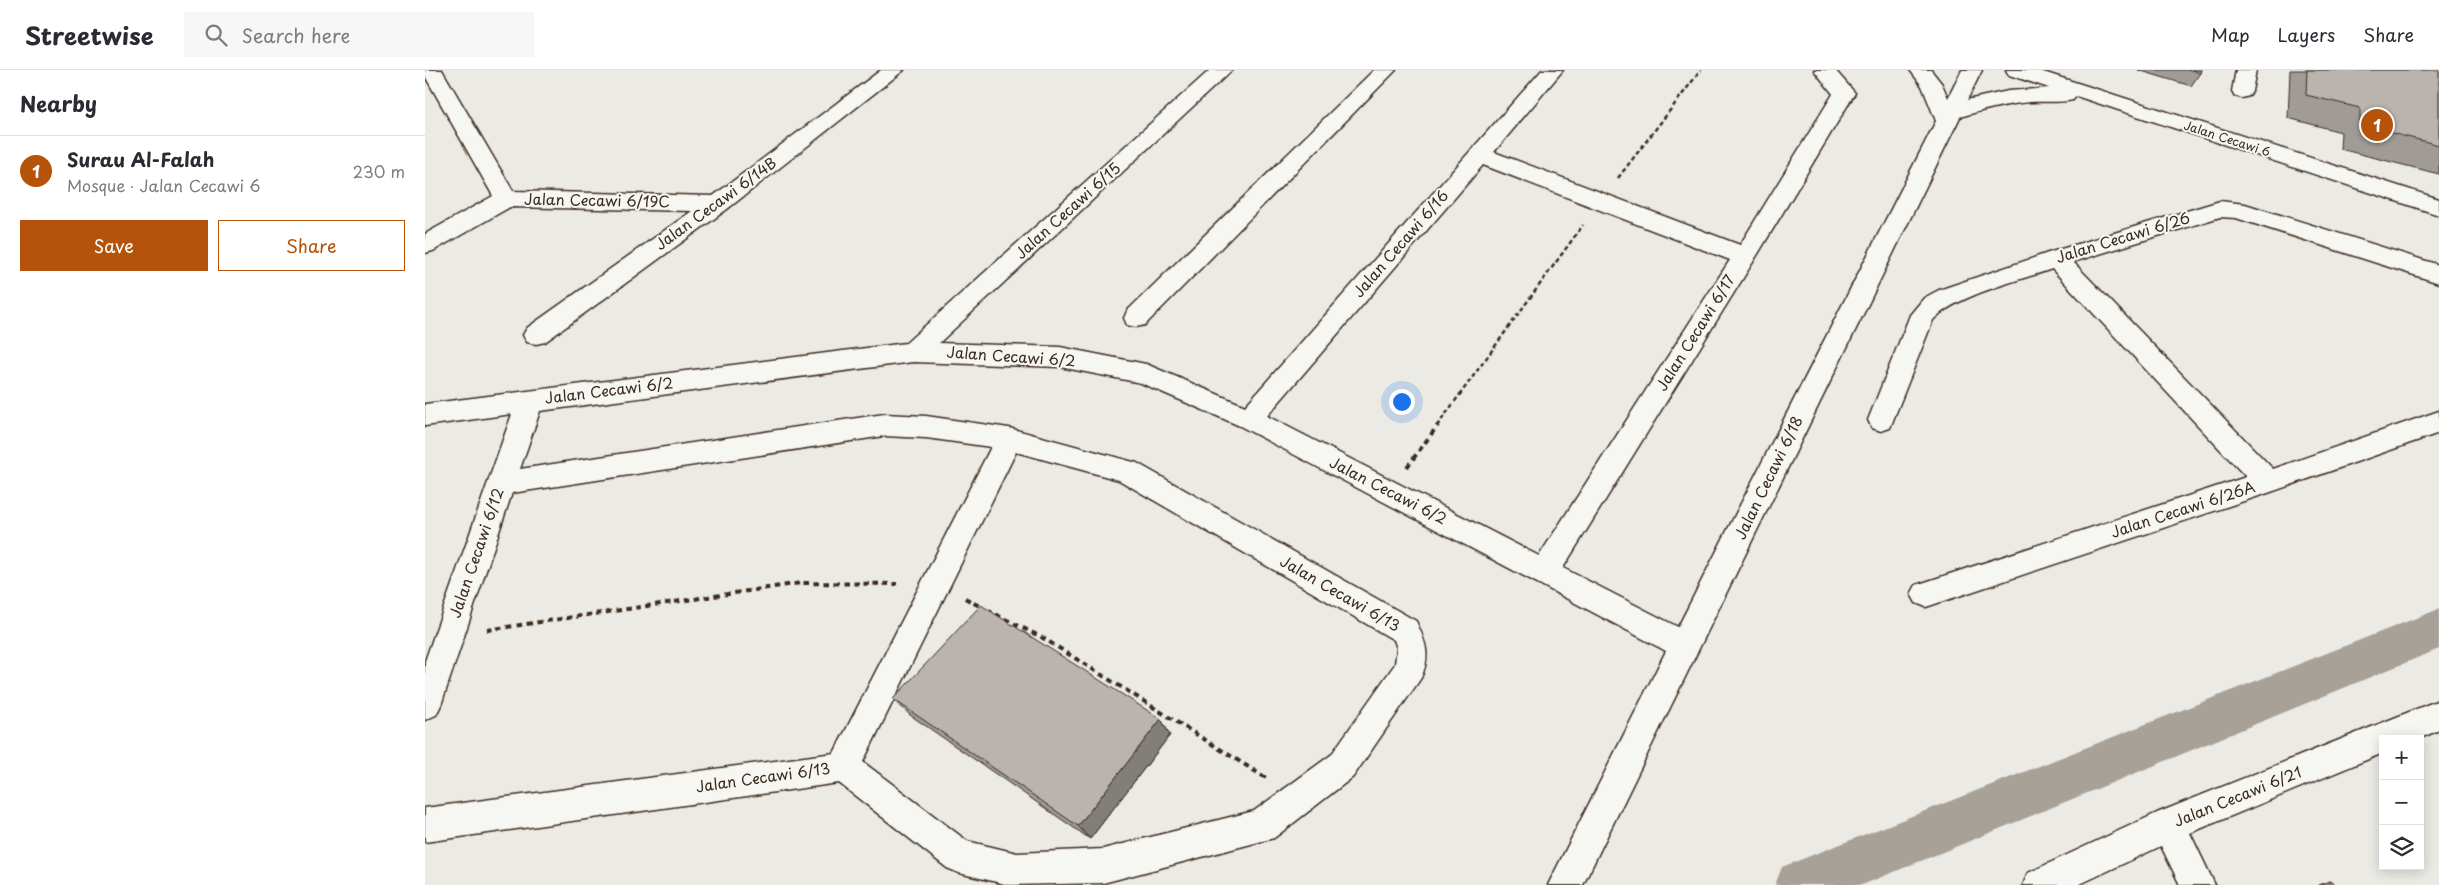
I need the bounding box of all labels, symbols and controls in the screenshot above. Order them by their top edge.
search box [184,12,534,57]
text: Streetwise [25,17,154,53]
icon: search [202,21,230,49]
text: Search here [242,21,350,49]
text: Map [2211,21,2250,48]
text: Layers [2278,21,2335,48]
text: Share [2363,21,2414,48]
text: Nearby [20,87,97,119]
pin: 1 [2361,106,2393,144]
street label: Jalan Cecawi 6 [2182,116,2273,161]
text: Surau Al-Falah [67,145,214,173]
street label: Jalan Cecawi 6/14B [650,151,781,255]
street label: Jalan Cecawi 6/15 [1009,156,1125,264]
text: 1 [32,159,40,183]
text: 230 m [353,159,405,183]
text: Mosque · Jalan Cecawi 6 [67,173,261,197]
street label: Jalan Cecawi 6/16 [1347,184,1453,302]
street label: Jalan Cecawi 6/19C [524,187,670,212]
street label: Jalan Cecawi 6/26 [2053,205,2192,268]
button: Save [20,220,208,271]
button: Share [218,220,405,271]
street label: Jalan Cecawi 6/17 [1650,270,1740,395]
street label: Jalan Cecawi 6/2 [946,340,1076,371]
street label: Jalan Cecawi 6/2 [543,370,674,409]
your location [1389,389,1415,415]
street label: Jalan Cecawi 6/18 [1728,412,1808,543]
street label: Jalan Cecawi 6/2 [1326,450,1451,529]
street label: Jalan Cecawi 6/26A [2107,474,2258,543]
street label: Jalan Cecawi 6/12 [443,484,509,621]
street label: Jalan Cecawi 6/13 [1276,549,1405,637]
map controls [2379,735,2424,870]
button: + [2379,735,2424,780]
street label: Jalan Cecawi 6/13 [694,756,832,797]
street label: Jalan Cecawi 6/21 [2170,759,2305,832]
button: − [2379,780,2424,825]
button: layers [2379,825,2424,870]

